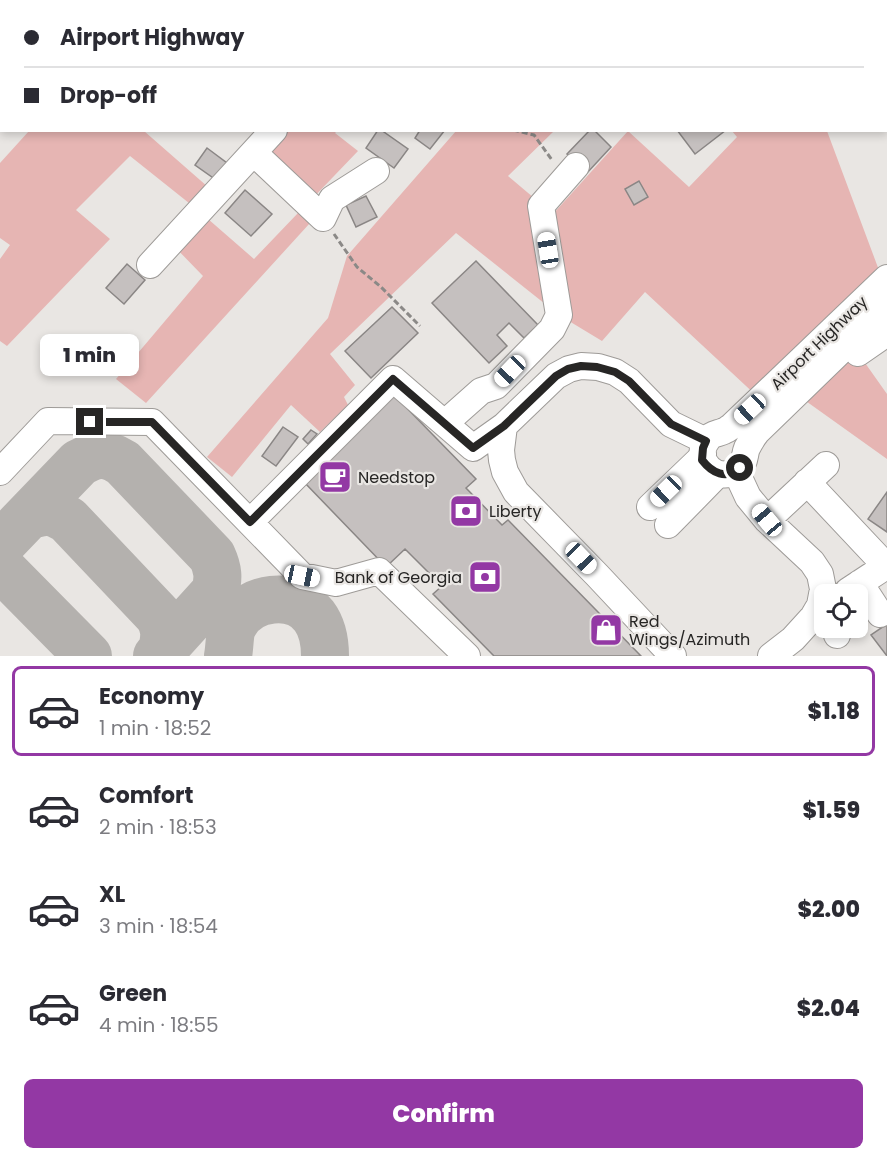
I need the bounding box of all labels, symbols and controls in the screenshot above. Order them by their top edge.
text: Airport Highway [60,22,244,53]
text: Drop-off [60,80,157,111]
car [536,231,560,269]
street label: Airport Highway [765,291,873,395]
callout: 1 min [40,335,140,377]
text: 1 min [63,341,116,369]
car [491,352,529,390]
car [731,390,769,428]
route end [76,408,103,435]
route start [726,454,753,481]
cafe icon: Needstop [317,459,353,495]
place label: Needstop [358,466,435,489]
car [647,472,685,510]
bank icon: Liberty [448,493,484,529]
place label: Liberty [489,500,541,523]
car [749,500,785,540]
car [562,539,600,577]
bank icon: Bank of Georgia [467,559,503,595]
car [283,563,321,589]
place label: Bank of Georgia [335,566,462,589]
map controls [814,584,868,638]
button: locate [814,584,868,638]
place label: Red Wings/Azimuth [629,610,750,651]
shop icon: Red Wings/Azimuth [588,612,624,648]
text: Economy [99,681,204,712]
icon: car [27,684,81,738]
text: $1.18 [807,696,860,727]
text: 1 min · 18:52 [99,714,211,742]
text: Comfort [99,780,193,811]
icon: car [27,783,81,837]
text: $1.59 [803,795,860,826]
text: 2 min · 18:53 [99,813,217,841]
text: XL [99,879,125,910]
icon: car [27,882,81,936]
text: $2.00 [797,894,860,925]
text: 3 min · 18:54 [99,912,218,940]
text: Green [99,978,167,1009]
icon: car [27,981,81,1035]
text: $2.04 [797,993,860,1024]
text: 4 min · 18:55 [99,1011,219,1039]
button: Confirm [24,1079,863,1148]

